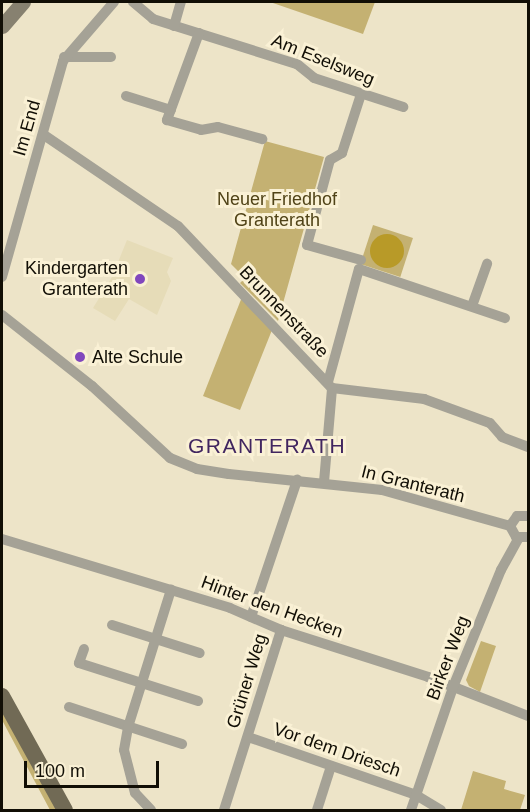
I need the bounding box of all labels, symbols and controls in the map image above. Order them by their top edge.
street label: Am Eselsweg [268,30,378,90]
street label: Im End [9,98,45,158]
park label: Neuer Friedhof Granterath [217,189,337,232]
place label: Kindergarten Granterath [25,258,128,300]
street label: Brunnenstraße [235,262,333,362]
marker: Kindergarten Granterath [133,272,147,286]
place label: Alte Schule [92,346,183,368]
marker: Alte Schule [73,350,87,364]
district label: GRANTERATH [188,433,346,459]
street label: In Granterath [359,461,467,507]
street label: Hinter den Hecken [198,571,346,643]
street label: Birker Weg [422,613,474,703]
street label: Grüner Weg [222,631,272,731]
street label: Vor dem Driesch [271,718,403,782]
scale bar [27,749,162,787]
text: 100 m [35,761,85,781]

